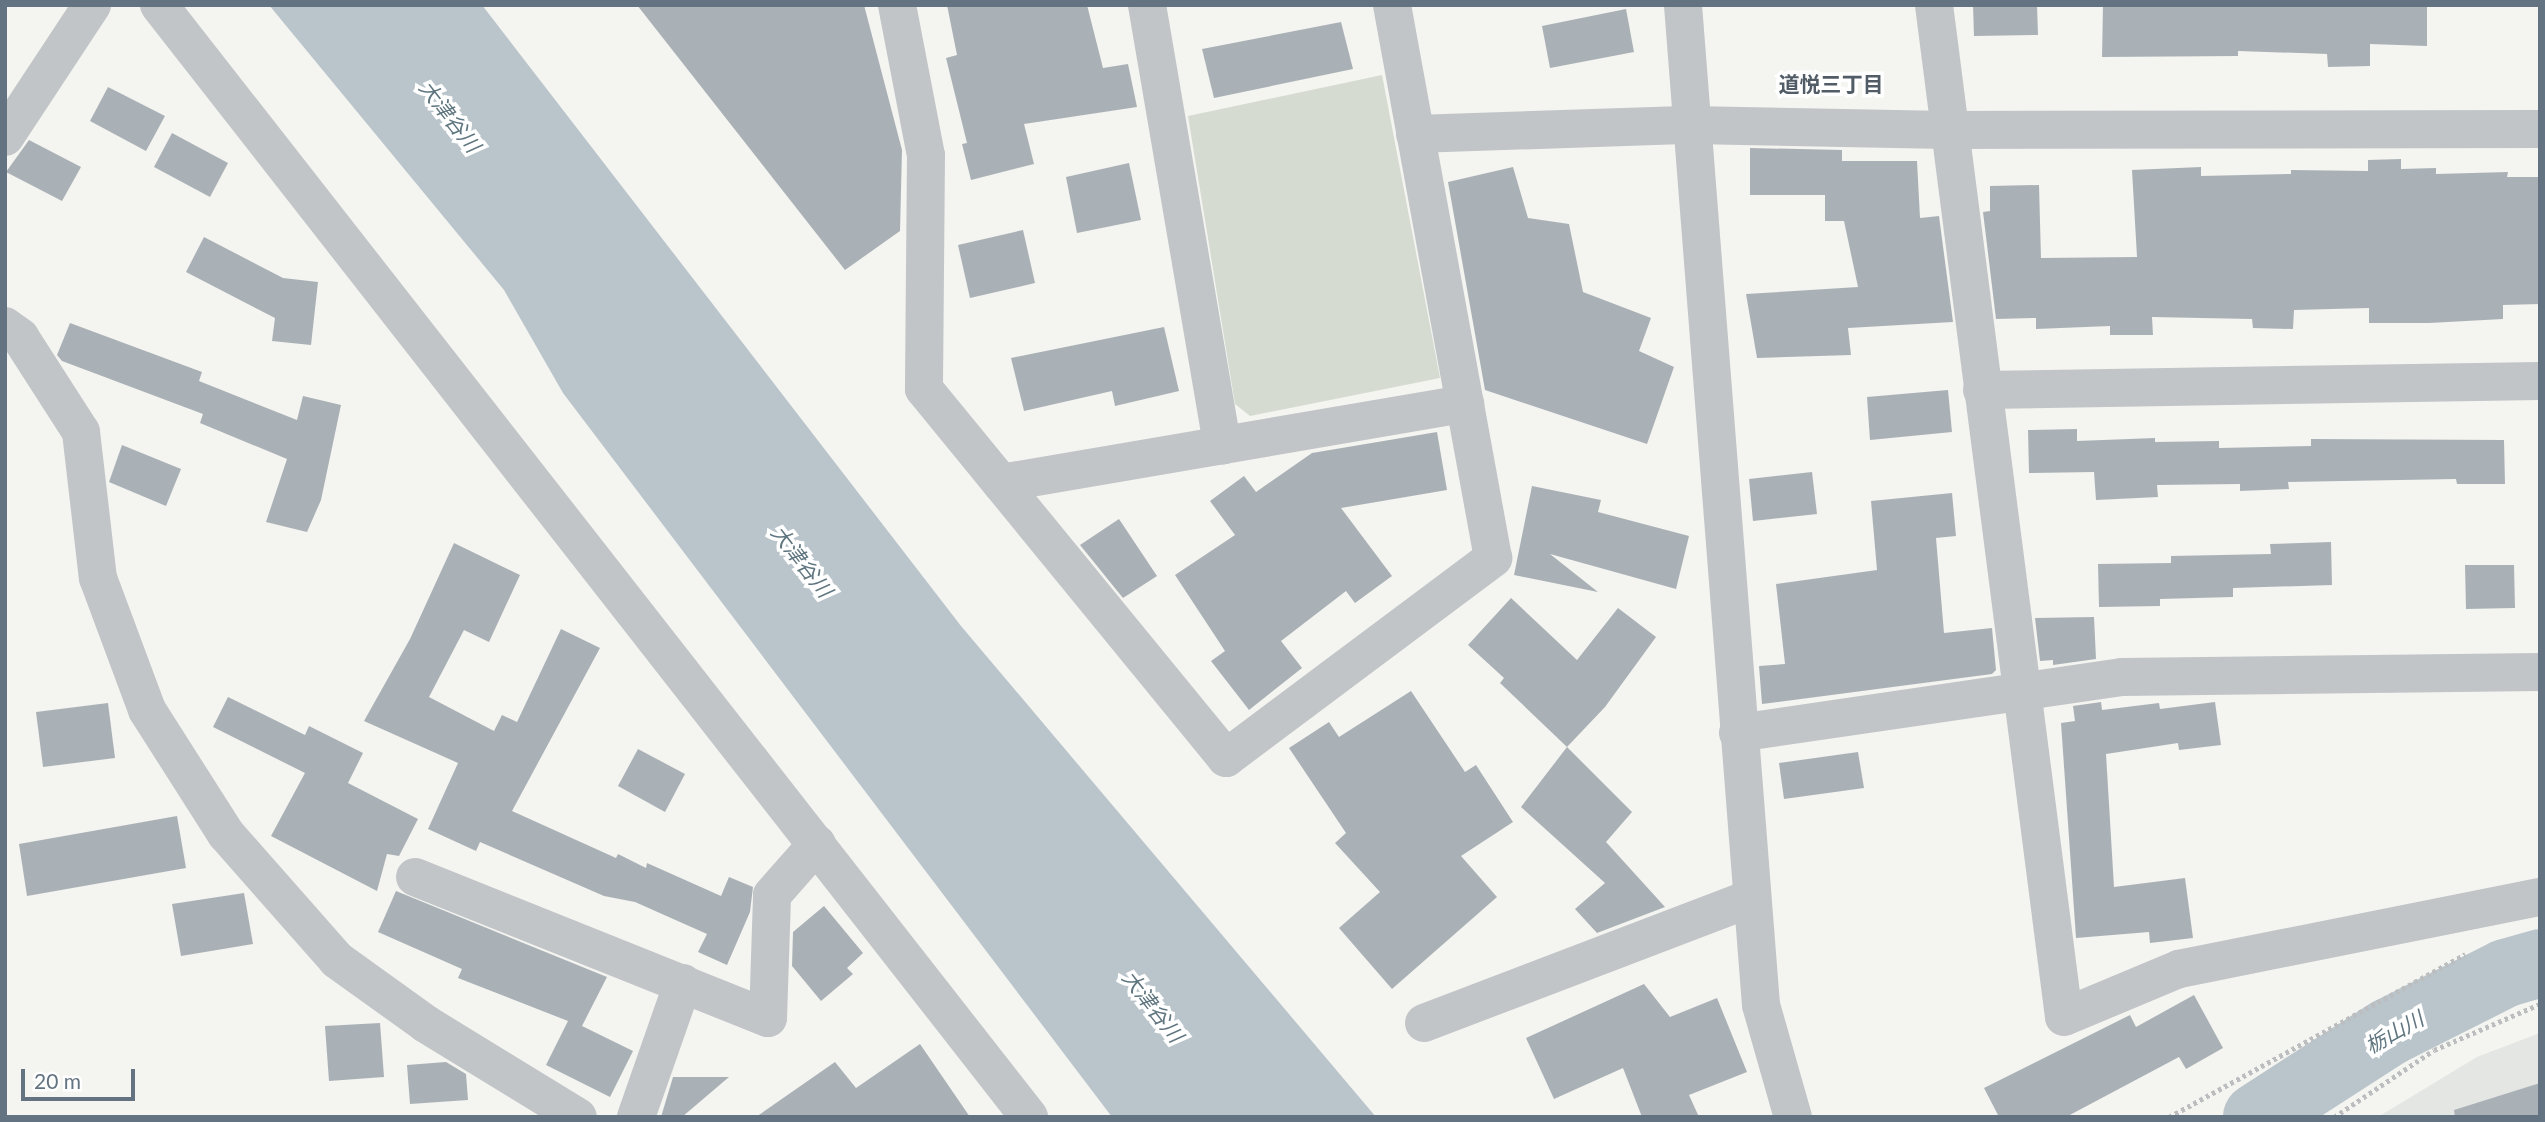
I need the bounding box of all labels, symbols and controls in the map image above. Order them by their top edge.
district label: 道悦三丁目 [1779,71,1883,97]
water label: 大津谷川 [414,75,486,157]
water label: 大津谷川 [766,520,838,602]
water label: 大津谷川 [1117,965,1189,1047]
water label: 栃山川 [2360,1006,2428,1058]
scale bar [24,1056,138,1100]
text: 20 m [34,1068,81,1093]

